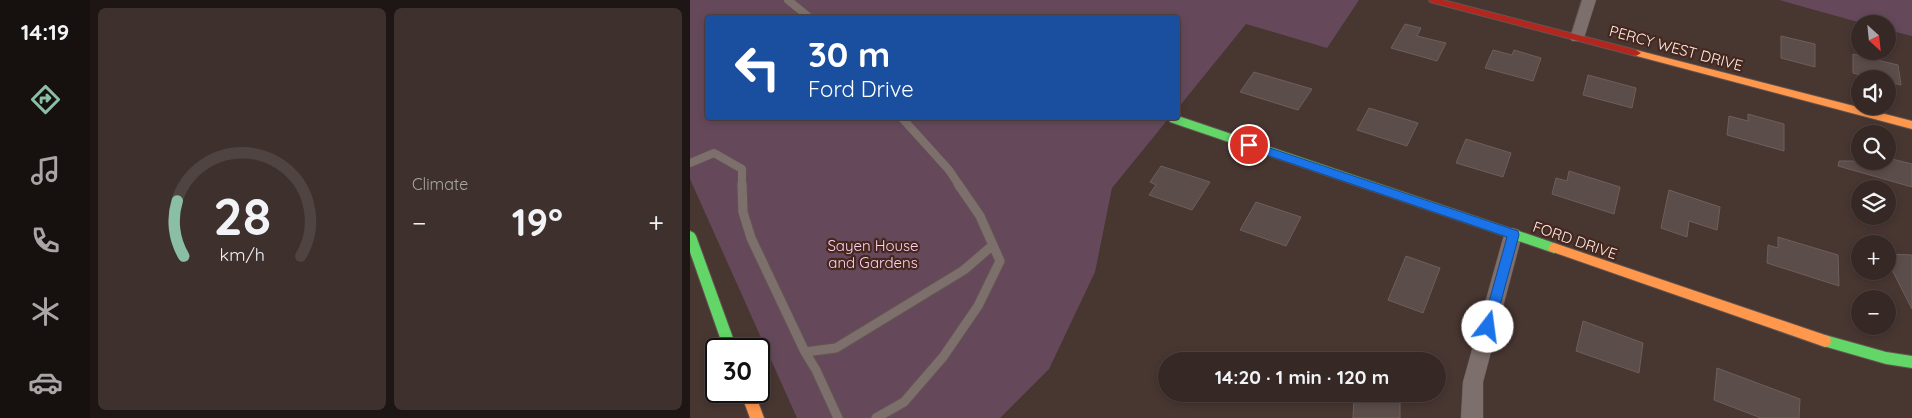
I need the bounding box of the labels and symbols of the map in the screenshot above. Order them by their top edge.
north arrow [1851,15,1896,60]
street label: PERCY WEST DRIVE [1607,21,1745,75]
pin [1228,124,1270,166]
street label: FORD DRIVE [1530,217,1620,263]
park label: Sayen House and Gardens [827,236,919,272]
position arrow [1461,300,1513,352]
speed limit sign: 30 [705,338,770,403]

